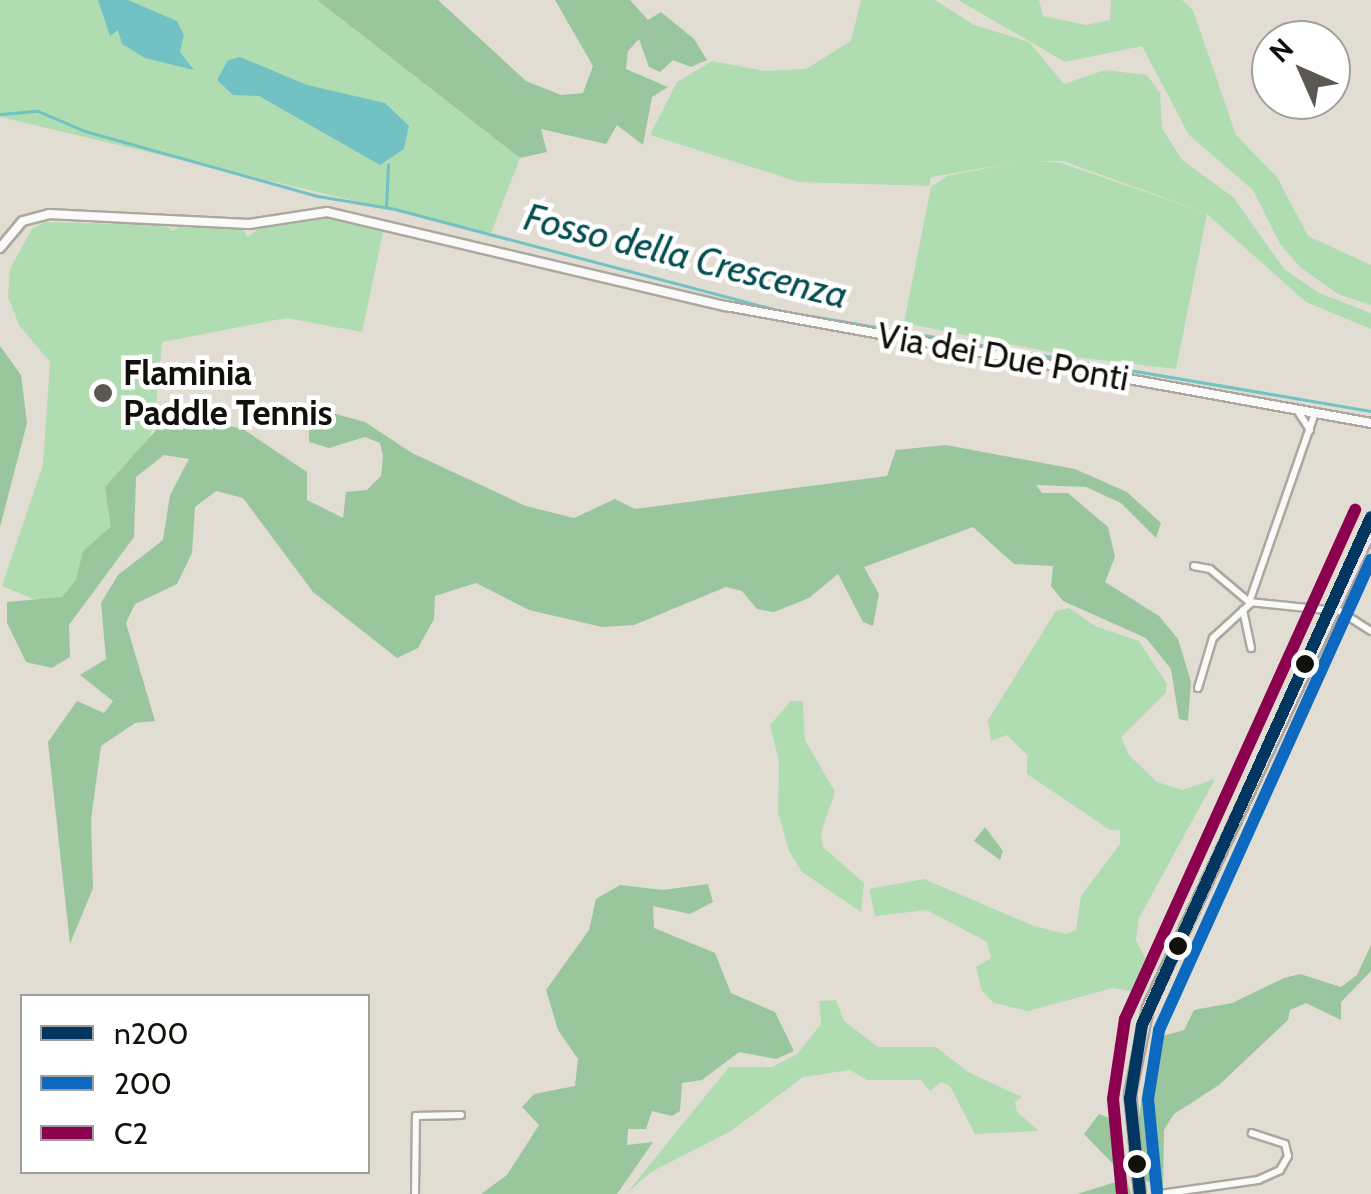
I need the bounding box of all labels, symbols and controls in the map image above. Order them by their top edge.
north arrow [1251,20,1351,120]
text: N [1262,31,1300,69]
water label: Fosso della Crescenza [520,194,852,318]
street label: Via dei Due Ponti [874,314,1132,400]
place label: Flaminia Paddle Tennis [123,352,332,434]
marker: Flaminia Paddle Tennis [92,382,114,404]
unlabelled marker [1295,654,1315,674]
unlabelled marker [1168,936,1188,956]
legend [20,994,370,1174]
text: n200 [114,1015,188,1052]
text: 200 [114,1065,172,1102]
text: C2 [114,1115,148,1152]
unlabelled marker [1127,1154,1147,1174]

